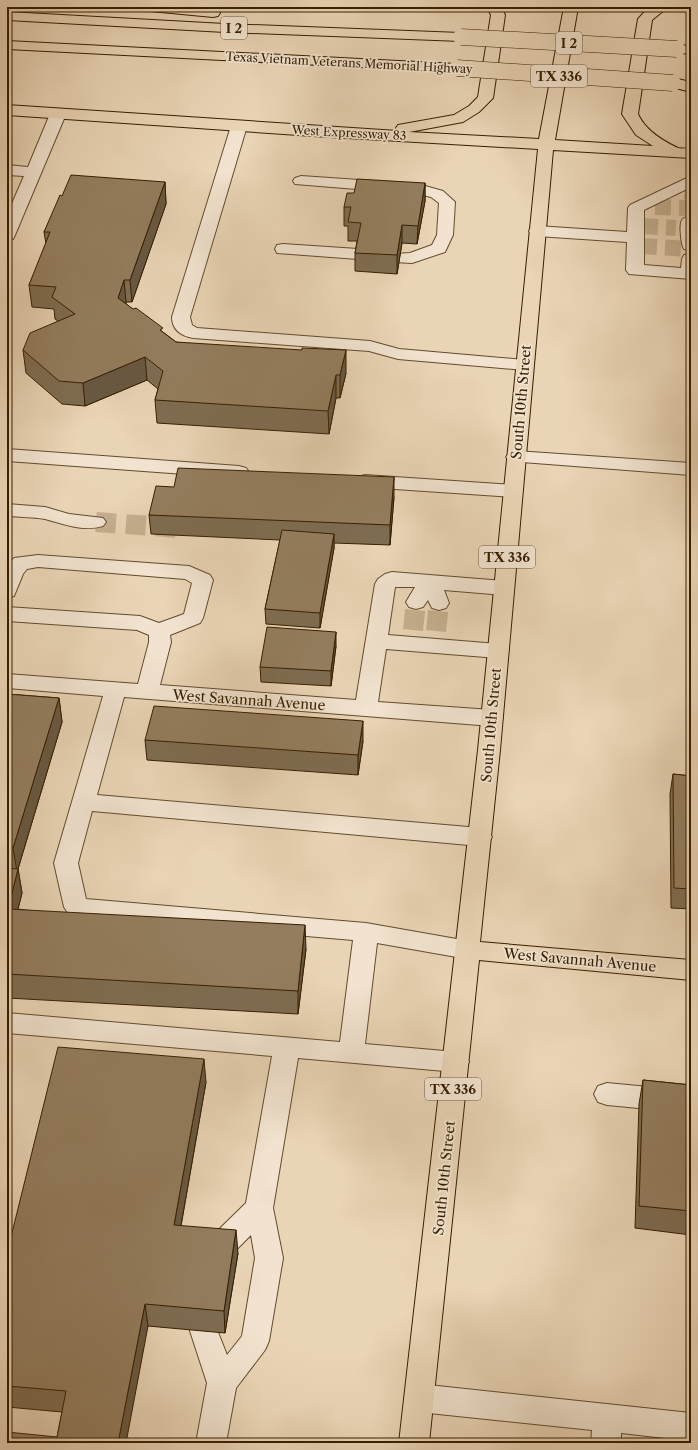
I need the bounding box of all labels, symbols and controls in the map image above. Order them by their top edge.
road number: I 2 [221,17,247,39]
road number: I 2 [556,32,582,54]
street label: Texas Vietnam Veterans Memorial Highway [225,49,473,76]
road number: TX 336 [531,65,587,87]
street label: West Expressway 83 [290,122,407,143]
street label: South 10th Street [507,344,535,460]
road number: TX 336 [479,546,535,568]
street label: South 10th Street [477,667,505,783]
street label: West Savannah Avenue [171,686,326,714]
street label: West Savannah Avenue [502,944,657,976]
road number: TX 336 [425,1078,481,1100]
street label: South 10th Street [429,1120,459,1236]

